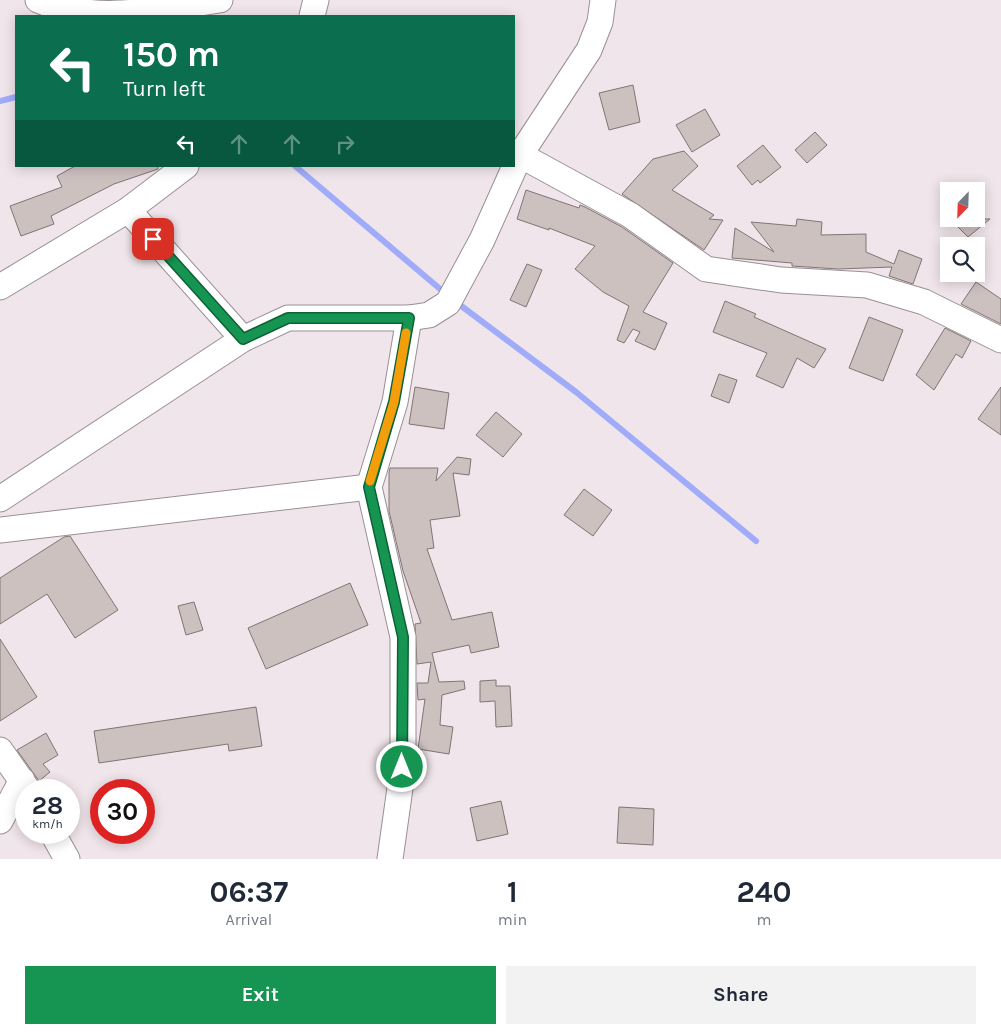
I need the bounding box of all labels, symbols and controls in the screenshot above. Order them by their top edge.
text: 150 m [123,34,220,75]
icon: left [40,35,105,100]
text: Turn left [123,76,206,102]
icon: left [172,130,200,158]
icon: ahead [225,130,253,158]
icon: ahead [278,130,306,158]
icon: right [331,130,359,158]
north arrow [940,182,985,228]
map controls [940,182,985,282]
pin [132,218,174,260]
icon: arrive [139,225,167,253]
button: search [940,237,985,282]
position arrow [375,740,427,792]
speed limit sign: 30 [90,779,155,844]
text: 28 [32,791,63,820]
text: km/h [32,817,63,831]
text: 06:37 [209,874,288,910]
text: 1 [507,874,518,910]
text: 240 [737,874,792,910]
text: Arrival [225,910,272,929]
text: min [498,910,527,929]
text: m [757,910,772,929]
button: Exit [25,966,496,1024]
button: Share [506,966,976,1024]

